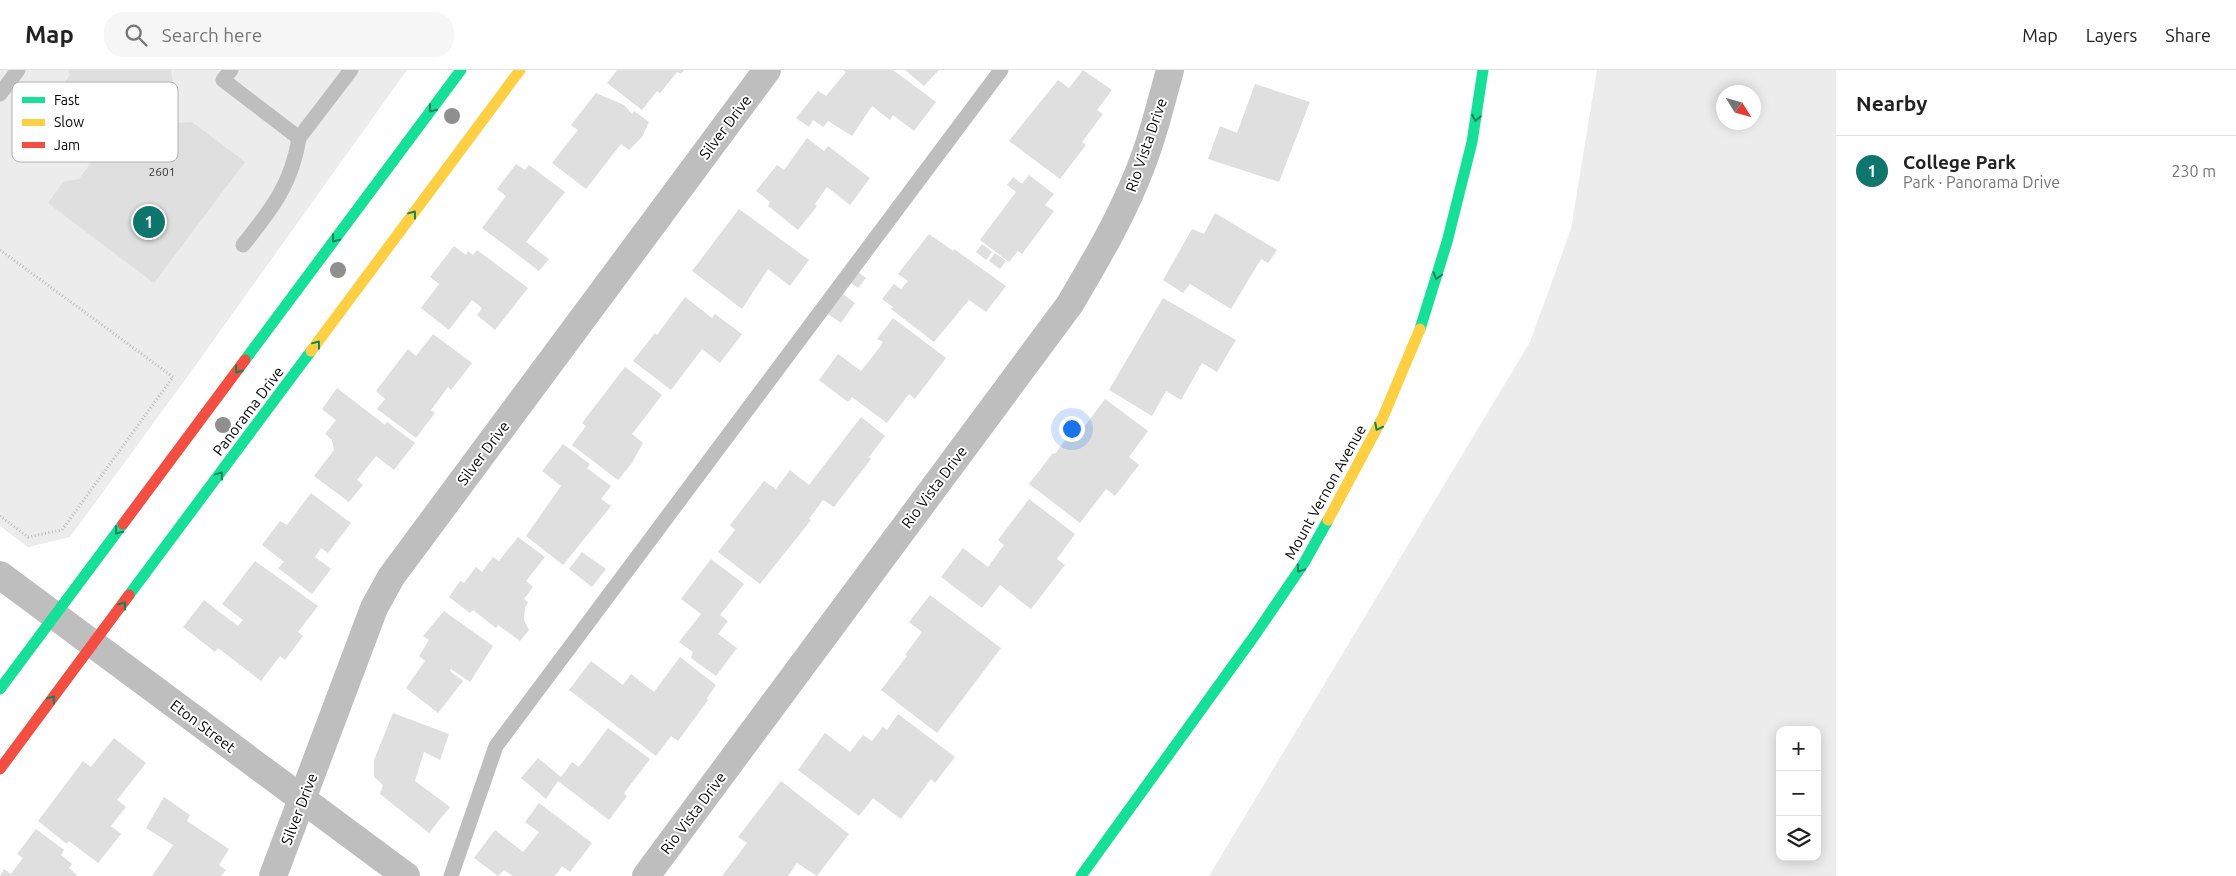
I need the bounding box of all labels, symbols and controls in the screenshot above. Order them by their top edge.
search box [104,12,454,57]
text: Map [25,21,74,48]
icon: search [122,21,150,49]
text: Search here [162,24,262,46]
text: Map [2022,25,2058,45]
text: Layers [2086,25,2137,45]
text: Share [2165,25,2211,45]
legend [12,82,178,162]
north arrow [1716,85,1761,130]
text: Nearby [1856,91,1927,115]
text: Fast [54,92,80,108]
street label: Silver Drive [695,92,755,162]
street label: Rio Vista Drive [1122,96,1170,194]
one-way arrow [429,103,438,113]
text: Slow [54,114,84,130]
one-way arrow [1471,115,1482,123]
text: Jam [54,137,80,153]
text: College Park [1903,151,2016,173]
text: 1 [1867,162,1877,180]
text: 230 m [2171,162,2216,180]
house number: 2601 [148,165,176,178]
text: Park · Panorama Drive [1903,173,2060,191]
pin: 1 [133,203,165,241]
one-way arrow [408,211,416,220]
one-way arrow [332,233,341,243]
one-way arrow [1433,271,1443,279]
one-way arrow [311,341,319,350]
street label: Panorama Drive [209,363,287,459]
one-way arrow [235,364,244,374]
your location [1059,416,1085,442]
street label: Silver Drive [453,418,513,488]
street label: Mount Vernon Avenue [1281,422,1369,562]
one-way arrow [1374,422,1384,431]
street label: Rio Vista Drive [898,443,970,531]
one-way arrow [214,472,222,481]
one-way arrow [115,525,124,535]
one-way arrow [1297,564,1306,573]
one-way arrow [117,601,126,611]
one-way arrow [47,696,55,705]
street label: Eton Street [167,696,239,756]
map controls [1776,726,1821,861]
button: + [1776,726,1821,771]
street label: Rio Vista Drive [657,769,729,857]
street label: Silver Drive [278,771,320,847]
button: − [1776,771,1821,816]
button: layers [1776,816,1821,861]

